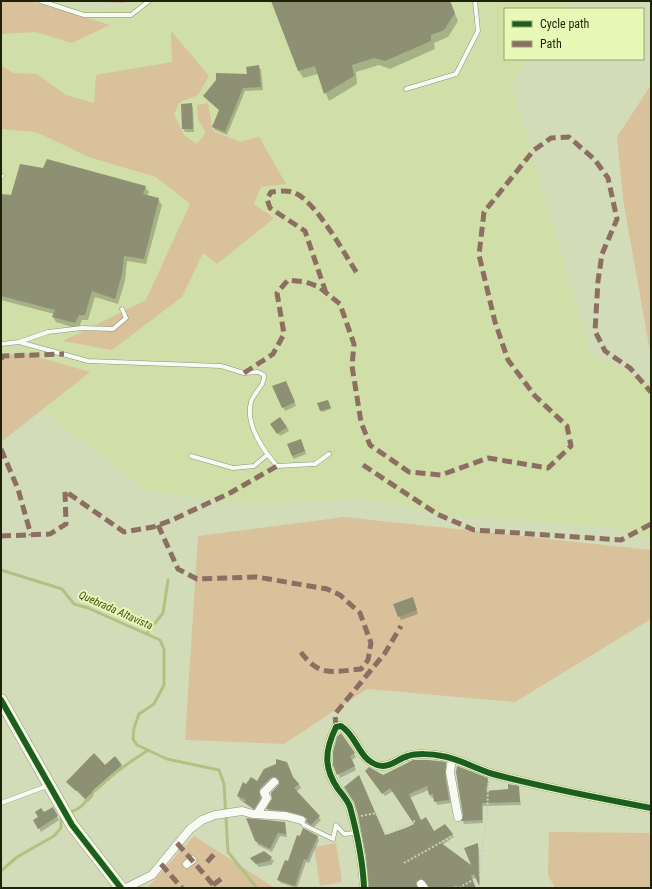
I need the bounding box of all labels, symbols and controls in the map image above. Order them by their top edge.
legend [504,8,644,60]
text: Cycle path [540,17,590,31]
text: Path [540,37,562,51]
water label: Quebrada Altavista [77,588,155,633]

